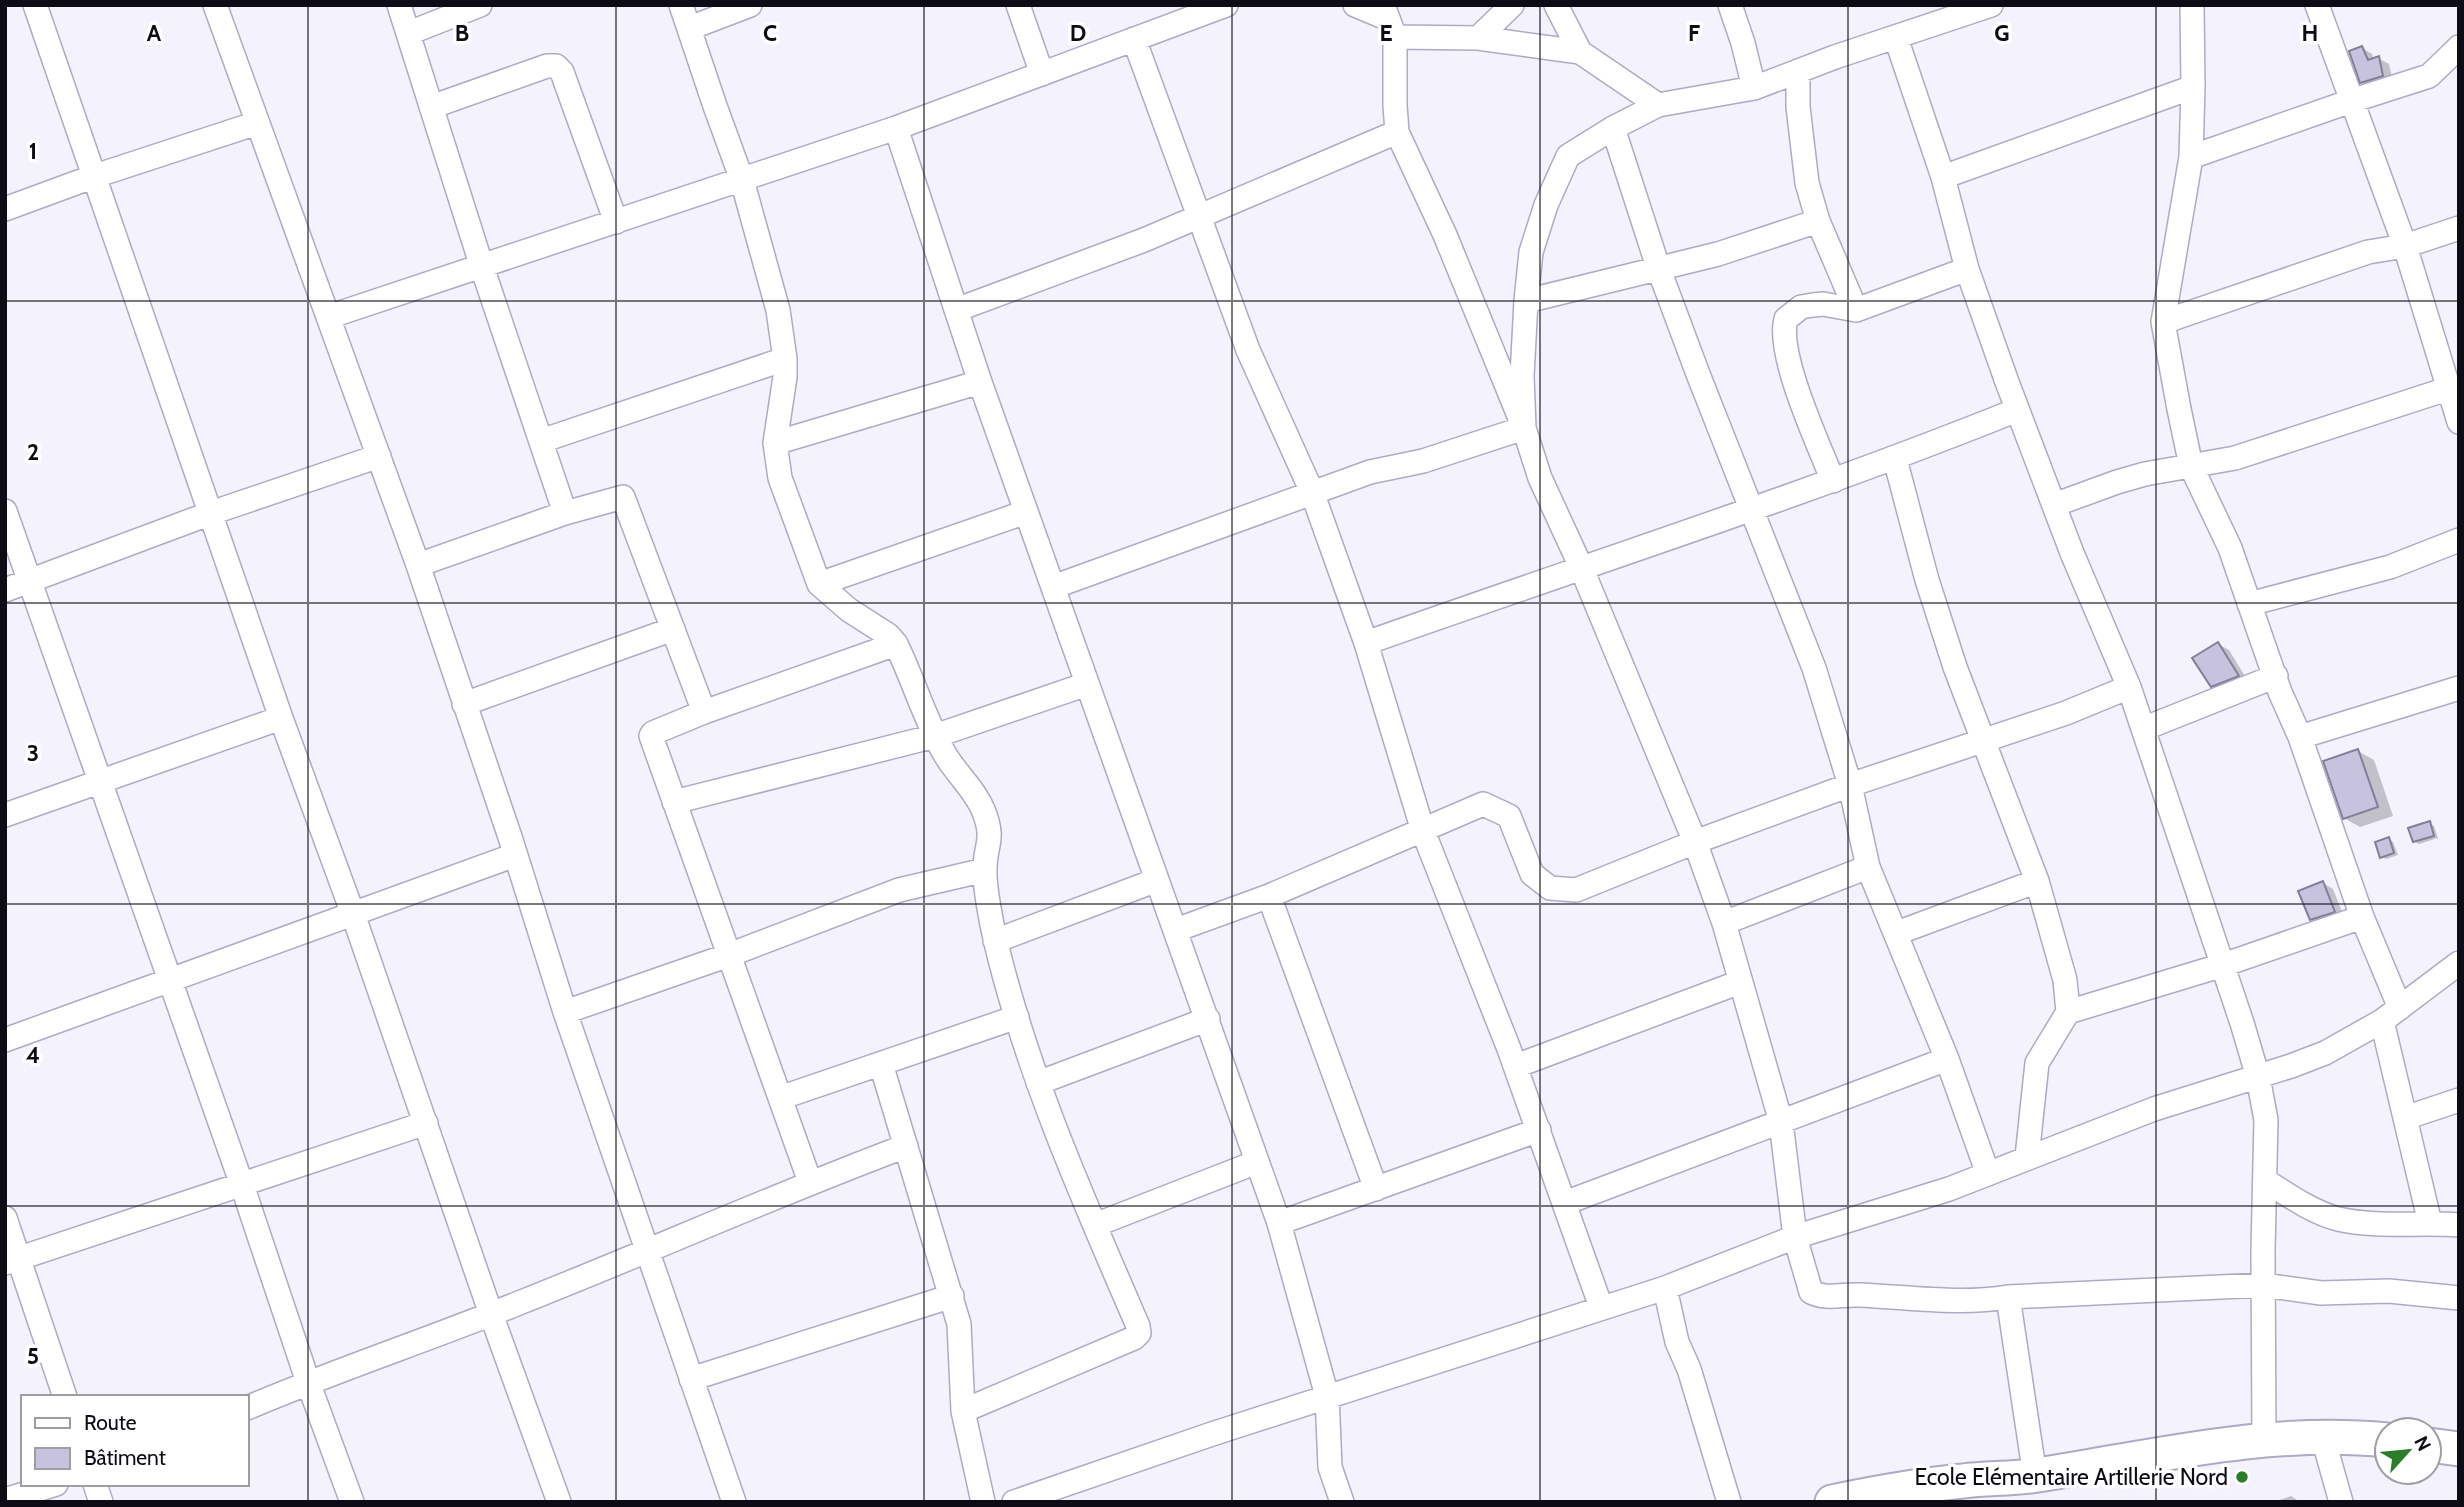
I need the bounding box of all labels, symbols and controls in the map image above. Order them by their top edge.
text: A [147,19,162,47]
text: B [455,19,469,47]
text: C [763,19,777,47]
text: D [1070,19,1086,47]
text: E [1379,19,1393,47]
text: F [1688,19,1700,47]
text: G [1994,19,2010,47]
text: H [2302,19,2318,47]
text: 1 [29,137,37,165]
text: 2 [27,438,39,466]
text: 3 [27,739,39,767]
text: 4 [26,1041,40,1069]
text: 5 [27,1342,39,1370]
legend [21,1395,248,1486]
text: Route [84,1410,137,1435]
north arrow [2373,1416,2443,1486]
text: N [2409,1432,2436,1455]
text: Bâtiment [84,1445,166,1470]
place label: Ecole Elémentaire Artillerie Nord [1914,1463,2228,1491]
marker: Ecole Elémentaire Artillerie Nord [2234,1469,2250,1485]

